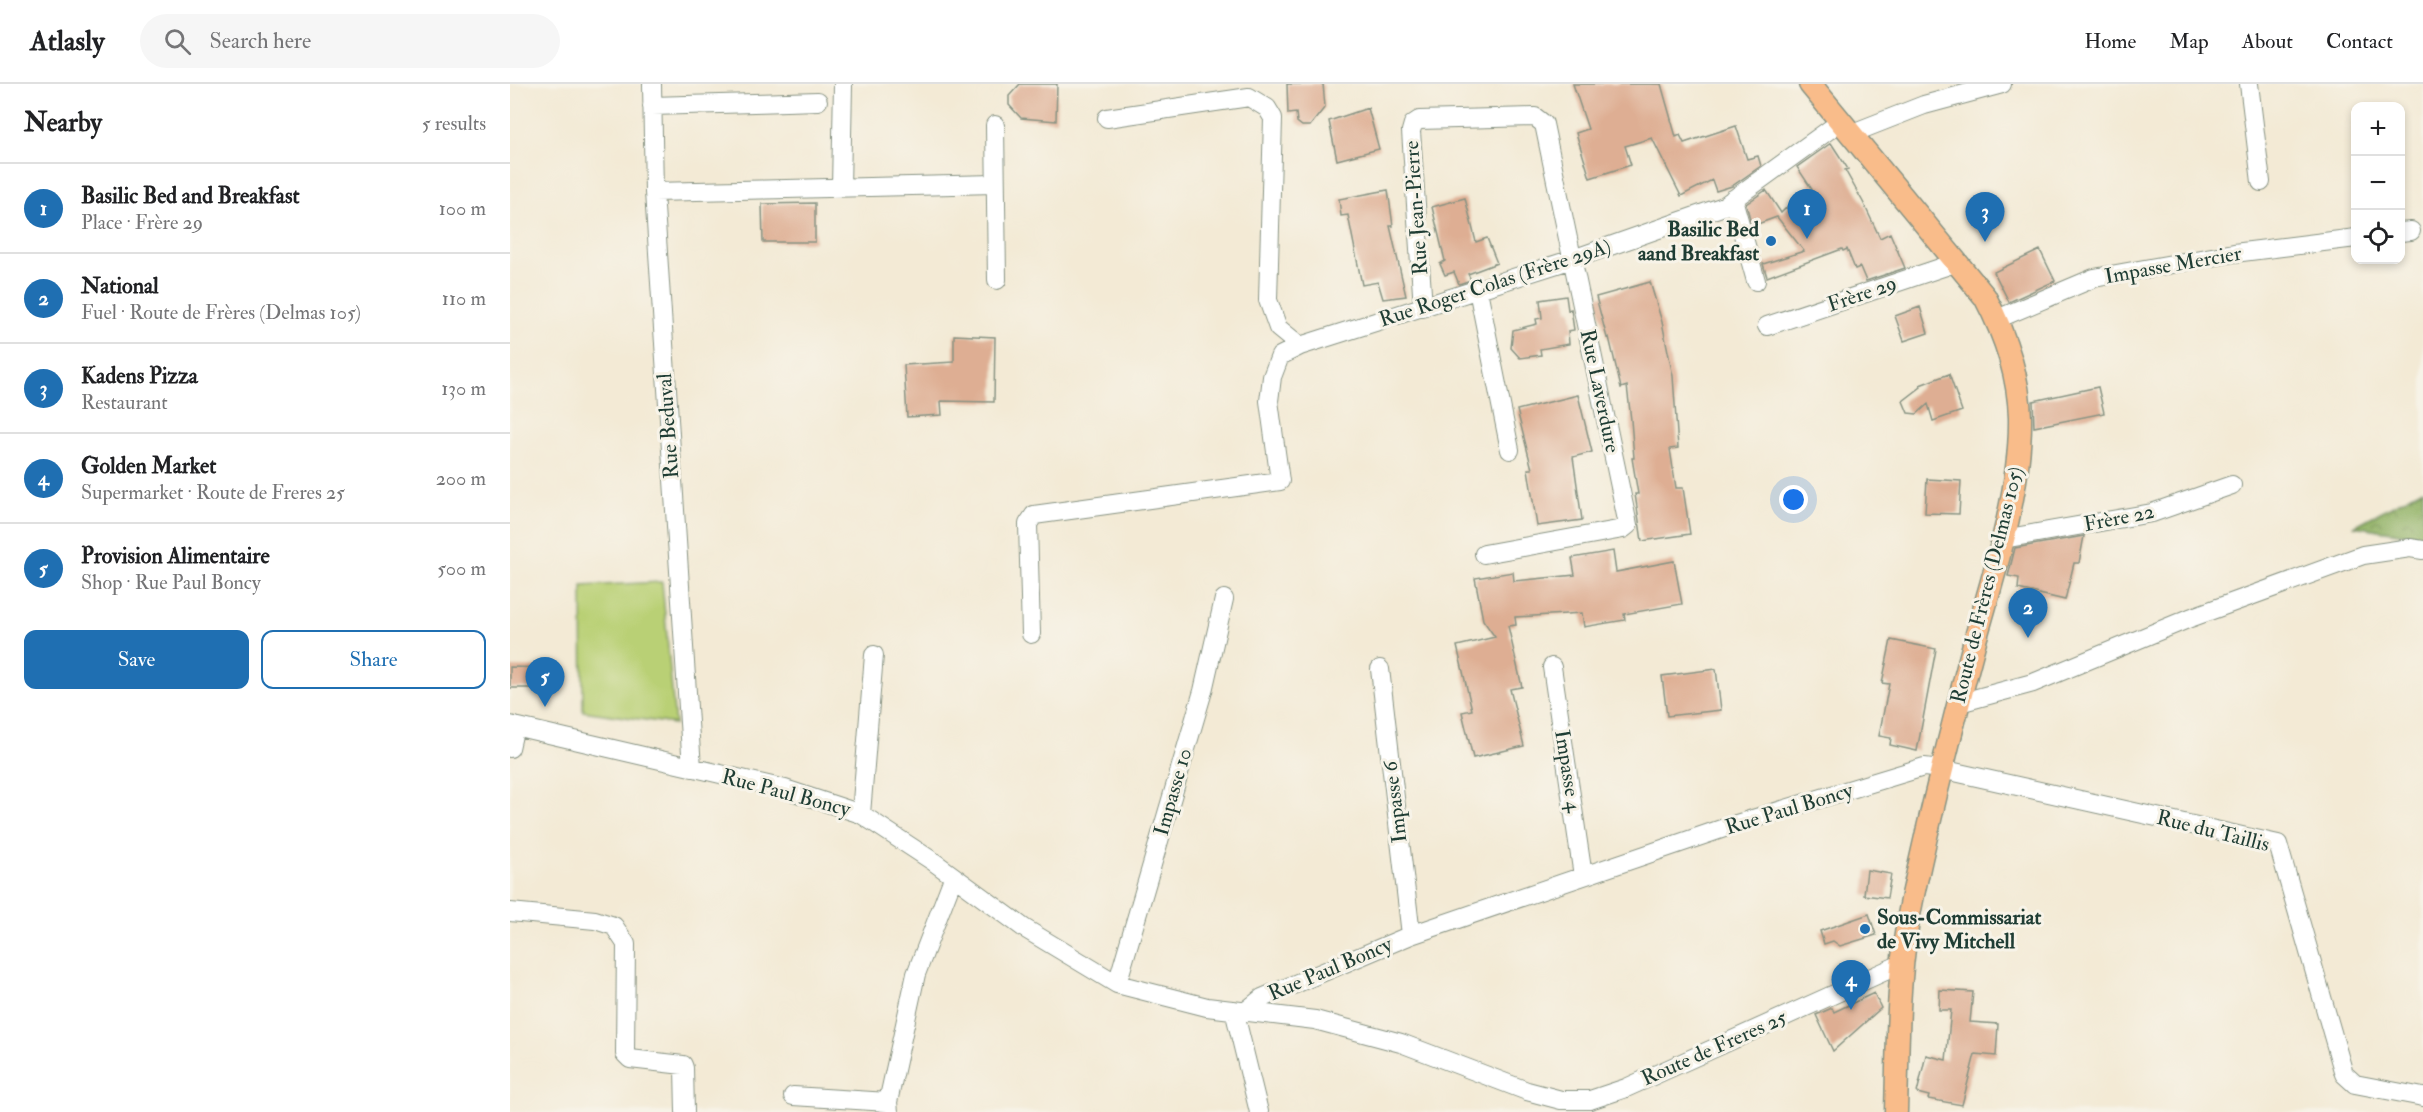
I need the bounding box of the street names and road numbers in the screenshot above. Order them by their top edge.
street label: Rue Jean-Pierre [1398,140,1434,276]
street label: Rue Roger Colas (Frère 29A) [1376,233,1614,333]
street label: Impasse Mercier [2102,240,2244,290]
street label: Frère 29 [1824,270,1900,318]
street label: Rue Laverdure [1574,327,1626,455]
street label: Rue Beduval [651,372,685,480]
street label: Route de Frères (Delmas 105) [1944,464,2030,706]
street label: Frère 22 [2081,498,2157,538]
street label: Impasse 4 [1548,728,1588,816]
street label: Impasse 10 [1148,745,1198,839]
street label: Impasse 6 [1376,758,1413,844]
street label: Rue Paul Boncy [719,763,854,823]
street label: Rue Paul Boncy [1722,777,1857,841]
street label: Rue du Taillis [2154,804,2272,858]
street label: Rue Paul Boncy [1264,930,1397,1007]
street label: Route de Freres 25 [1637,1004,1792,1092]

